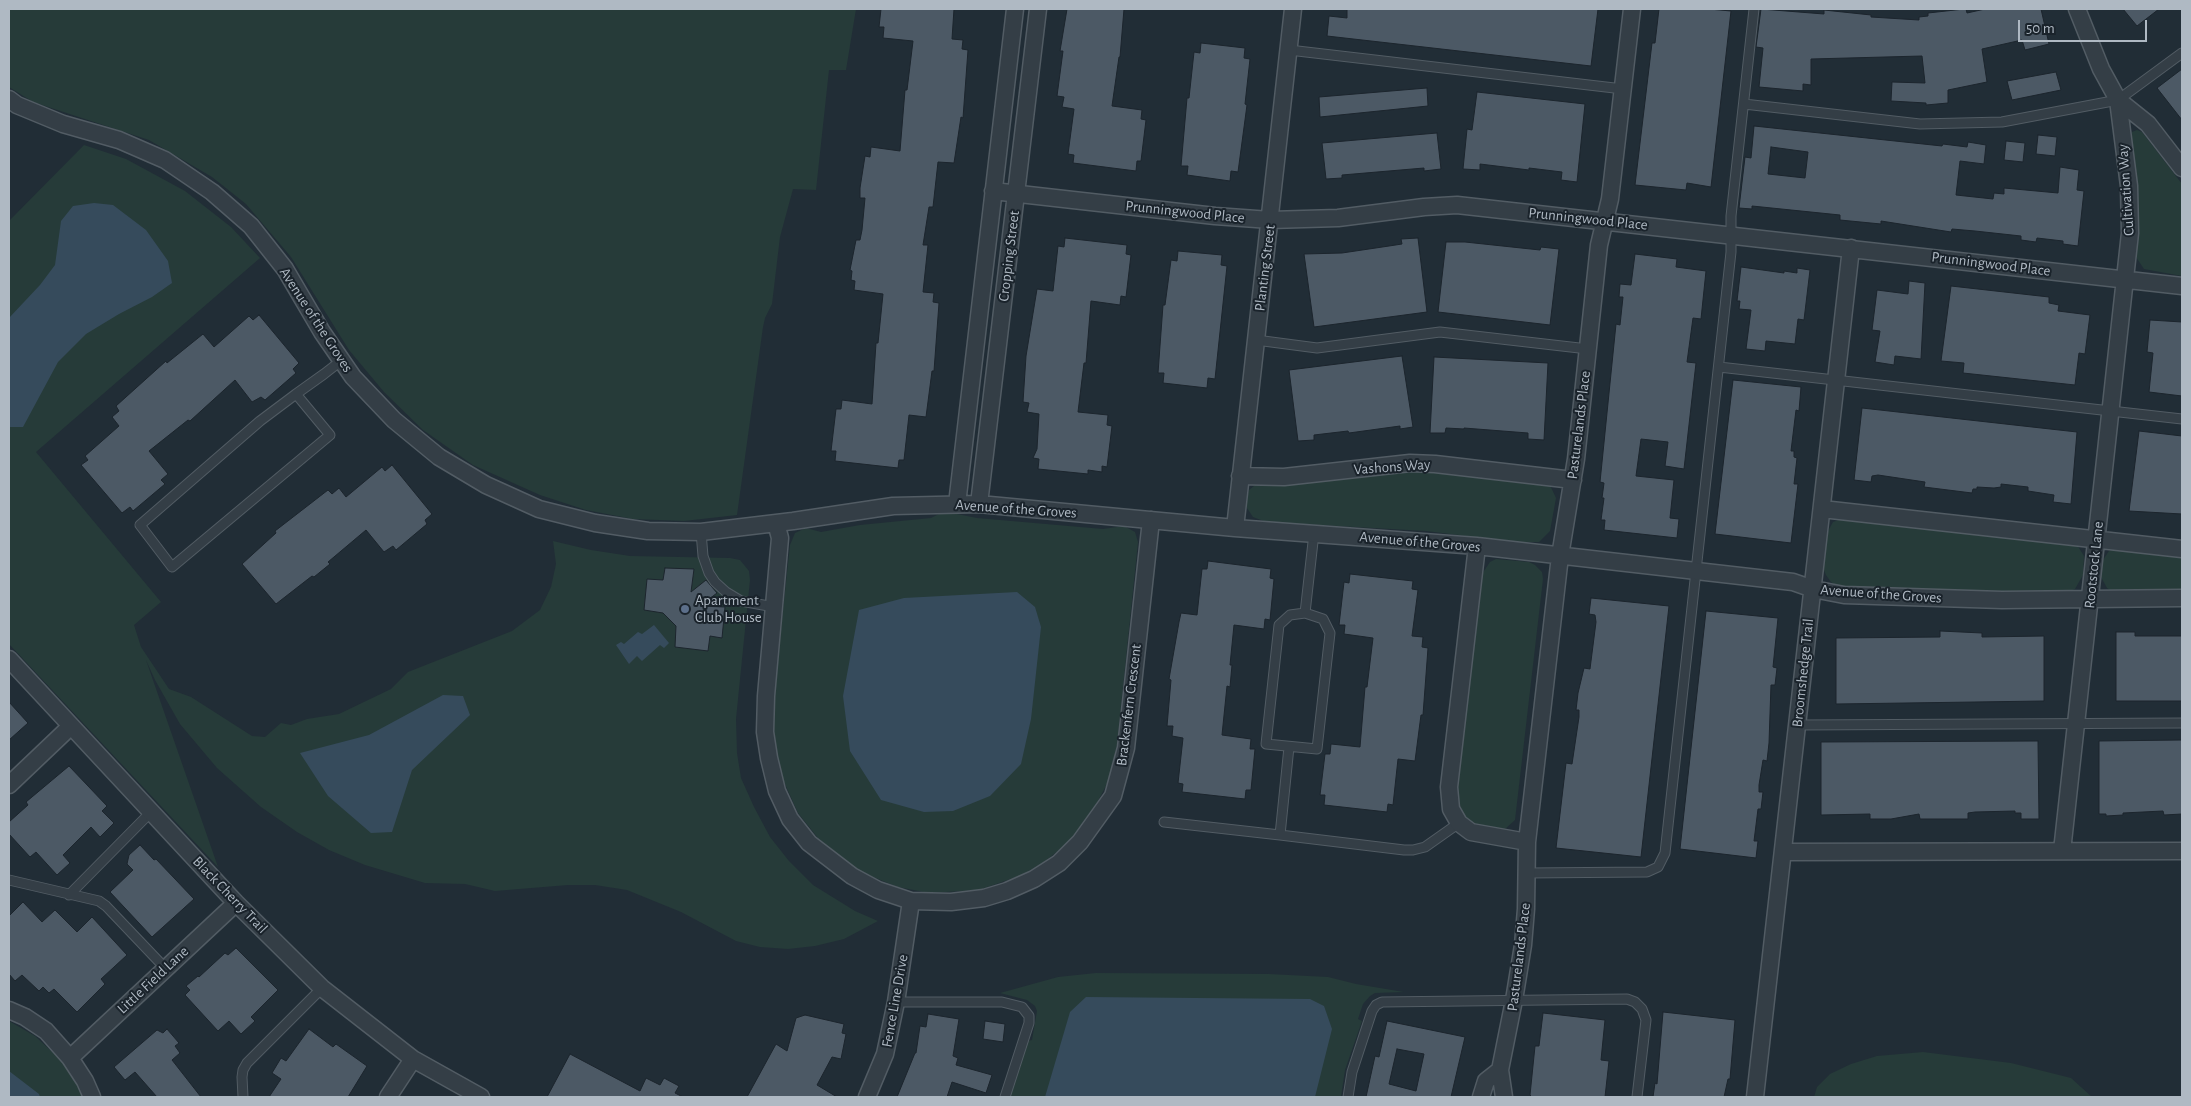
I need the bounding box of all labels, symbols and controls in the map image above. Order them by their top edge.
scale bar [2021,10,2150,42]
text: 50 m [2026,21,2055,36]
street label: Cultivation Way [2114,144,2138,236]
street label: Prunningwood Place [1124,197,1246,227]
street label: Prunningwood Place [1527,204,1649,234]
street label: Cropping Street [994,210,1024,302]
street label: Planting Street [1251,224,1279,312]
street label: Prunningwood Place [1930,248,2052,280]
street label: Avenue of the Groves [275,264,357,376]
street label: Pasturelands Place [1563,370,1595,480]
street label: Vashons Way [1353,455,1431,479]
street label: Avenue of the Groves [955,496,1077,522]
street label: Rootstock Lane [2080,521,2108,609]
street label: Avenue of the Groves [1359,528,1481,556]
street label: Avenue of the Groves [1820,581,1942,607]
place label: Apartment Club House [695,591,762,626]
marker: Apartment Club House [679,603,691,615]
street label: Broomshedge Trail [1788,618,1818,728]
street label: Brackenfern Crescent [1113,643,1145,767]
street label: Black Cherry Trail [189,853,271,937]
street label: Pasturelands Place [1503,902,1535,1012]
street label: Little Field Lane [114,942,192,1018]
street label: Fence Line Drive [878,953,912,1049]

